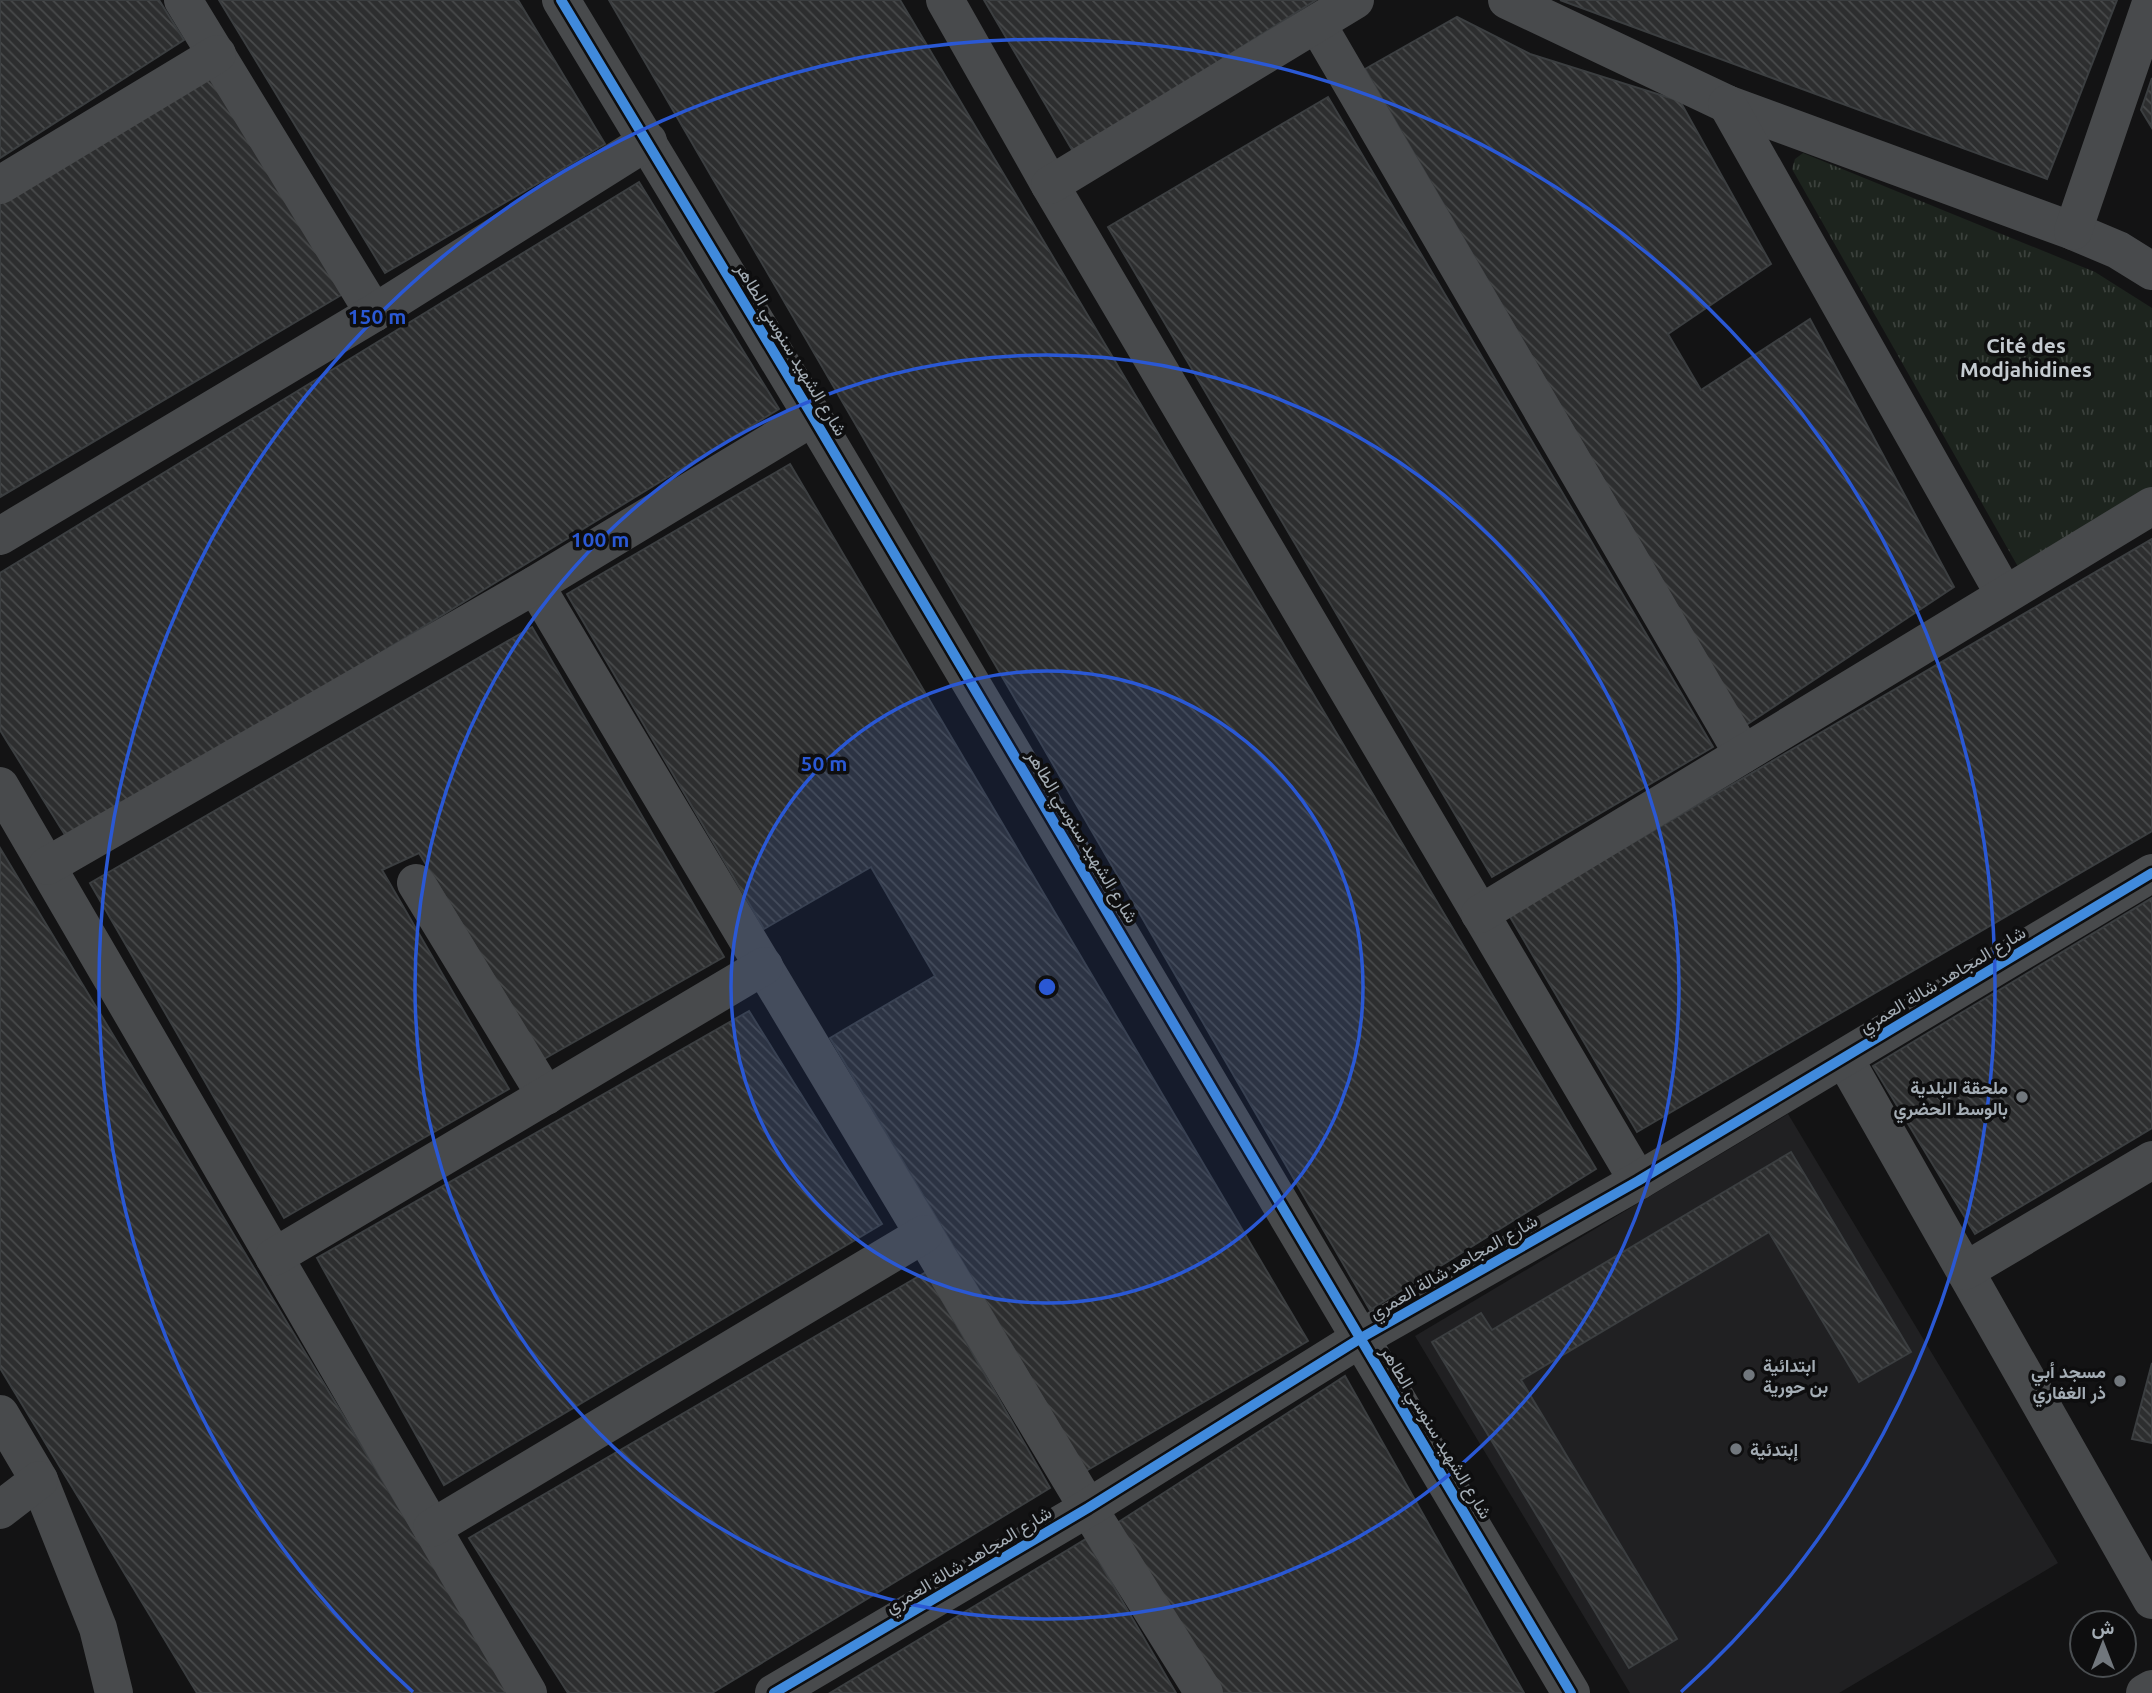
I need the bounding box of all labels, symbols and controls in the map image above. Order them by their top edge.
street label: شارع الشهيد سنوسي الطاهر [727,258,852,442]
text: 150 m [348,304,406,328]
district label: Cité des Modjahidines [1960,333,2092,381]
text: 100 m [571,527,629,551]
street label: شارع الشهيد سنوسي الطاهر [1018,745,1143,929]
text: 50 m [801,751,847,775]
street label: شارع المجاهد شالة العمري [1855,921,2032,1042]
centre of rings [1035,975,1059,999]
place label: ملحقة البلدية بالوسط الحضري [1893,1077,2008,1124]
marker: ملحقة البلدية بالوسط الحضري [2014,1089,2030,1105]
street label: شارع المجاهد شالة العمري [1366,1210,1543,1327]
street label: شارع الشهيد سنوسي الطاهر [1372,1341,1497,1525]
place label: ابتدائية بن حورية [1763,1355,1828,1398]
place label: مسجد أبي ذر الغفاري [2031,1361,2106,1408]
marker: ابتدائية بن حورية [1741,1367,1757,1383]
marker: مسجد أبي ذر الغفاري [2112,1373,2128,1389]
place label: إبتدئية [1750,1439,1798,1462]
marker: إبتدئية [1728,1441,1744,1457]
street label: شارع المجاهد شالة العمري [881,1501,1058,1622]
north arrow [2068,1609,2138,1679]
text: ش [2092,1616,2115,1639]

